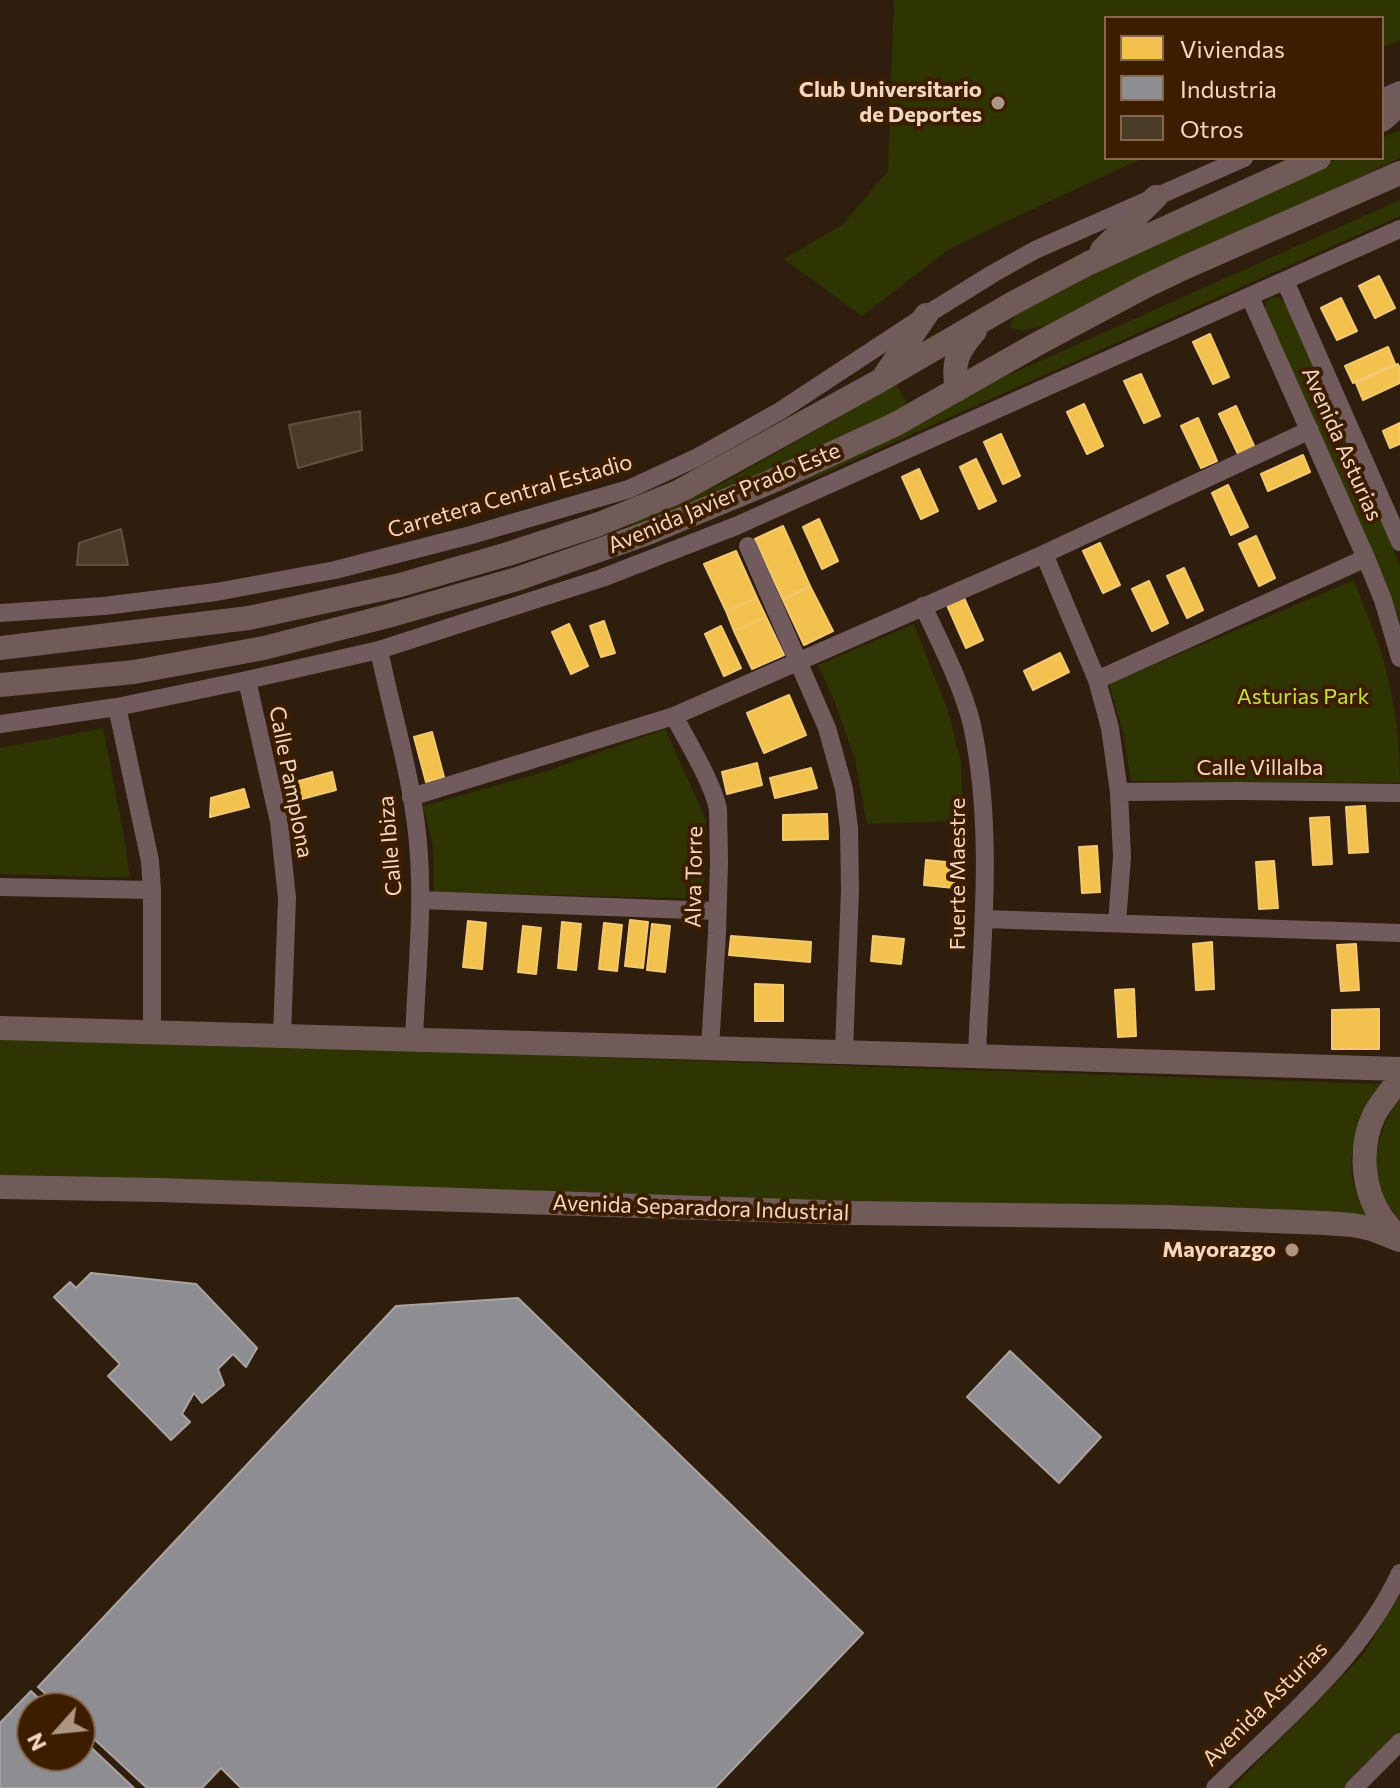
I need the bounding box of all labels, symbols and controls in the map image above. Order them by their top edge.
legend [1104,16,1384,160]
text: Viviendas [1180,34,1285,63]
text: Industria [1180,74,1277,103]
place label: Club Universitario de Deportes [799,77,982,128]
marker: Club Universitario de Deportes [989,94,1007,112]
text: Otros [1180,114,1244,143]
street label: Avenida Asturias [1296,363,1388,525]
street label: Avenida Javier Prado Este [604,437,844,559]
street label: Carretera Central Estadio [385,448,635,544]
park label: Asturias Park [1237,684,1369,710]
street label: Calle Pamplona [263,704,319,860]
street label: Calle Villalba [1196,755,1324,781]
street label: Calle Ibiza [372,795,408,897]
street label: Fuerte Maestre [945,798,971,950]
street label: Alva Torre [680,826,708,928]
street label: Avenida Separadora Industrial [552,1190,850,1226]
place label: Mayorazgo [1162,1237,1276,1263]
marker: Mayorazgo [1283,1241,1301,1259]
street label: Avenida Asturias [1197,1636,1333,1772]
north arrow [16,1692,96,1772]
text: N [20,1729,52,1756]

